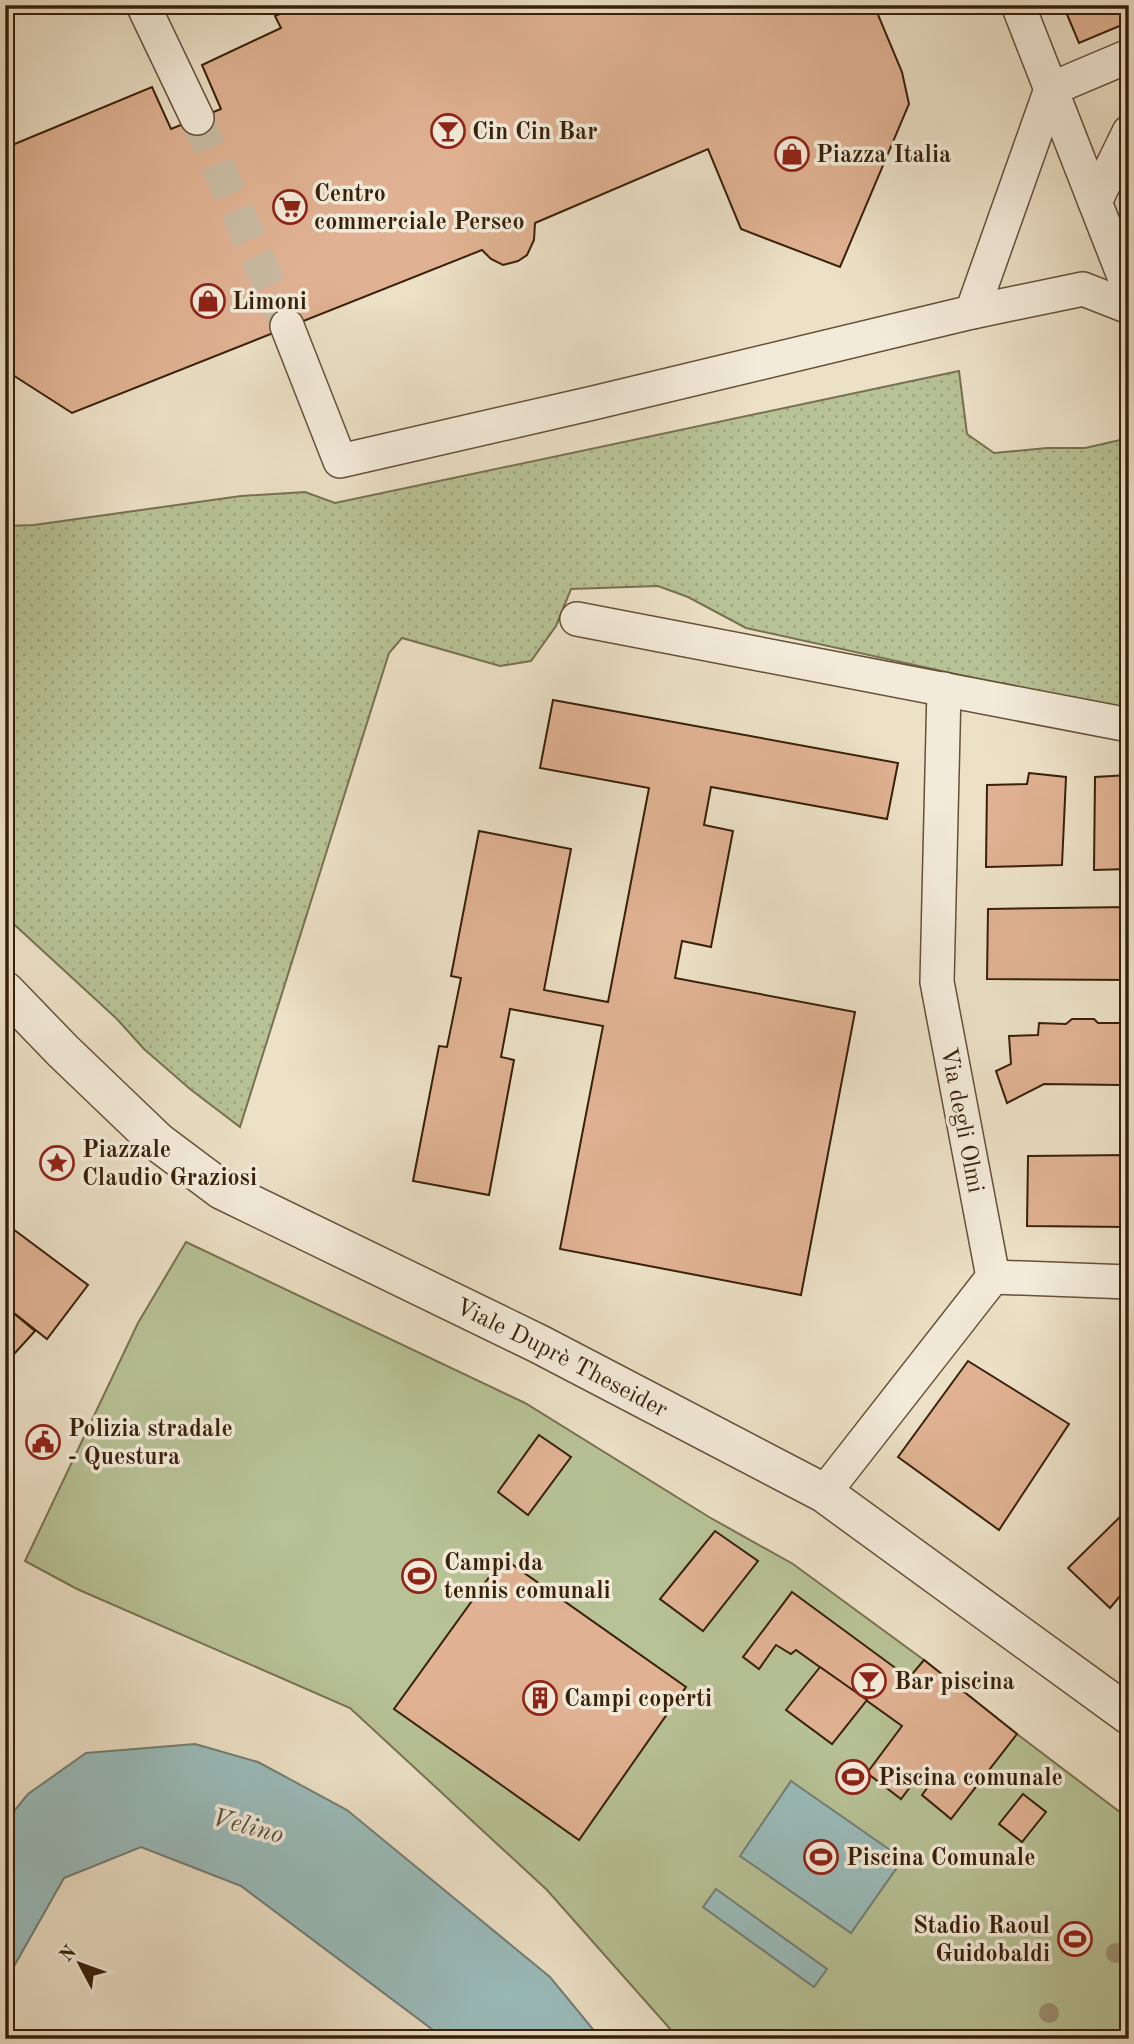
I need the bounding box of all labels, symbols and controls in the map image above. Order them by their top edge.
bar icon: Cin Cin Bar [429,112,467,150]
place label: Cin Cin Bar [472,121,598,145]
shop icon: Piazza Italia [773,135,811,173]
place label: Piazza Italia [816,144,951,168]
place label: Centro commerciale Perseo [314,183,525,235]
supermarket icon: Centro commerciale Perseo [271,188,309,226]
shop icon: Limoni [189,282,227,320]
place label: Limoni [232,291,307,315]
street label: Via degli Olmi [935,1046,987,1195]
place label: Piazzale Claudio Graziosi [82,1139,257,1191]
place icon: Piazzale Claudio Graziosi [38,1144,76,1182]
street label: Viale Duprè Theseider [451,1295,671,1423]
place label: Polizia stradale - Questura [68,1418,233,1470]
public building icon: Polizia stradale - Questura [24,1423,62,1461]
place label: Campi da tennis comunali [444,1552,611,1604]
sports icon: Campi da tennis comunali [400,1557,438,1595]
bar icon: Bar piscina [850,1662,888,1700]
place label: Bar piscina [894,1671,1015,1695]
building icon: Campi coperti [521,1679,559,1717]
place label: Campi coperti [564,1688,712,1712]
sports icon: Piscina comunale [834,1758,872,1796]
place label: Piscina comunale [878,1767,1063,1791]
water label: Velino [209,1805,286,1849]
sports icon: Piscina Comunale [802,1838,840,1876]
place label: Piscina Comunale [846,1847,1035,1871]
place label: Stadio Raoul Guidobaldi [913,1915,1050,1967]
sports icon: Stadio Raoul Guidobaldi [1056,1920,1094,1958]
north arrow [46,1928,116,1998]
text: N [57,1942,81,1966]

